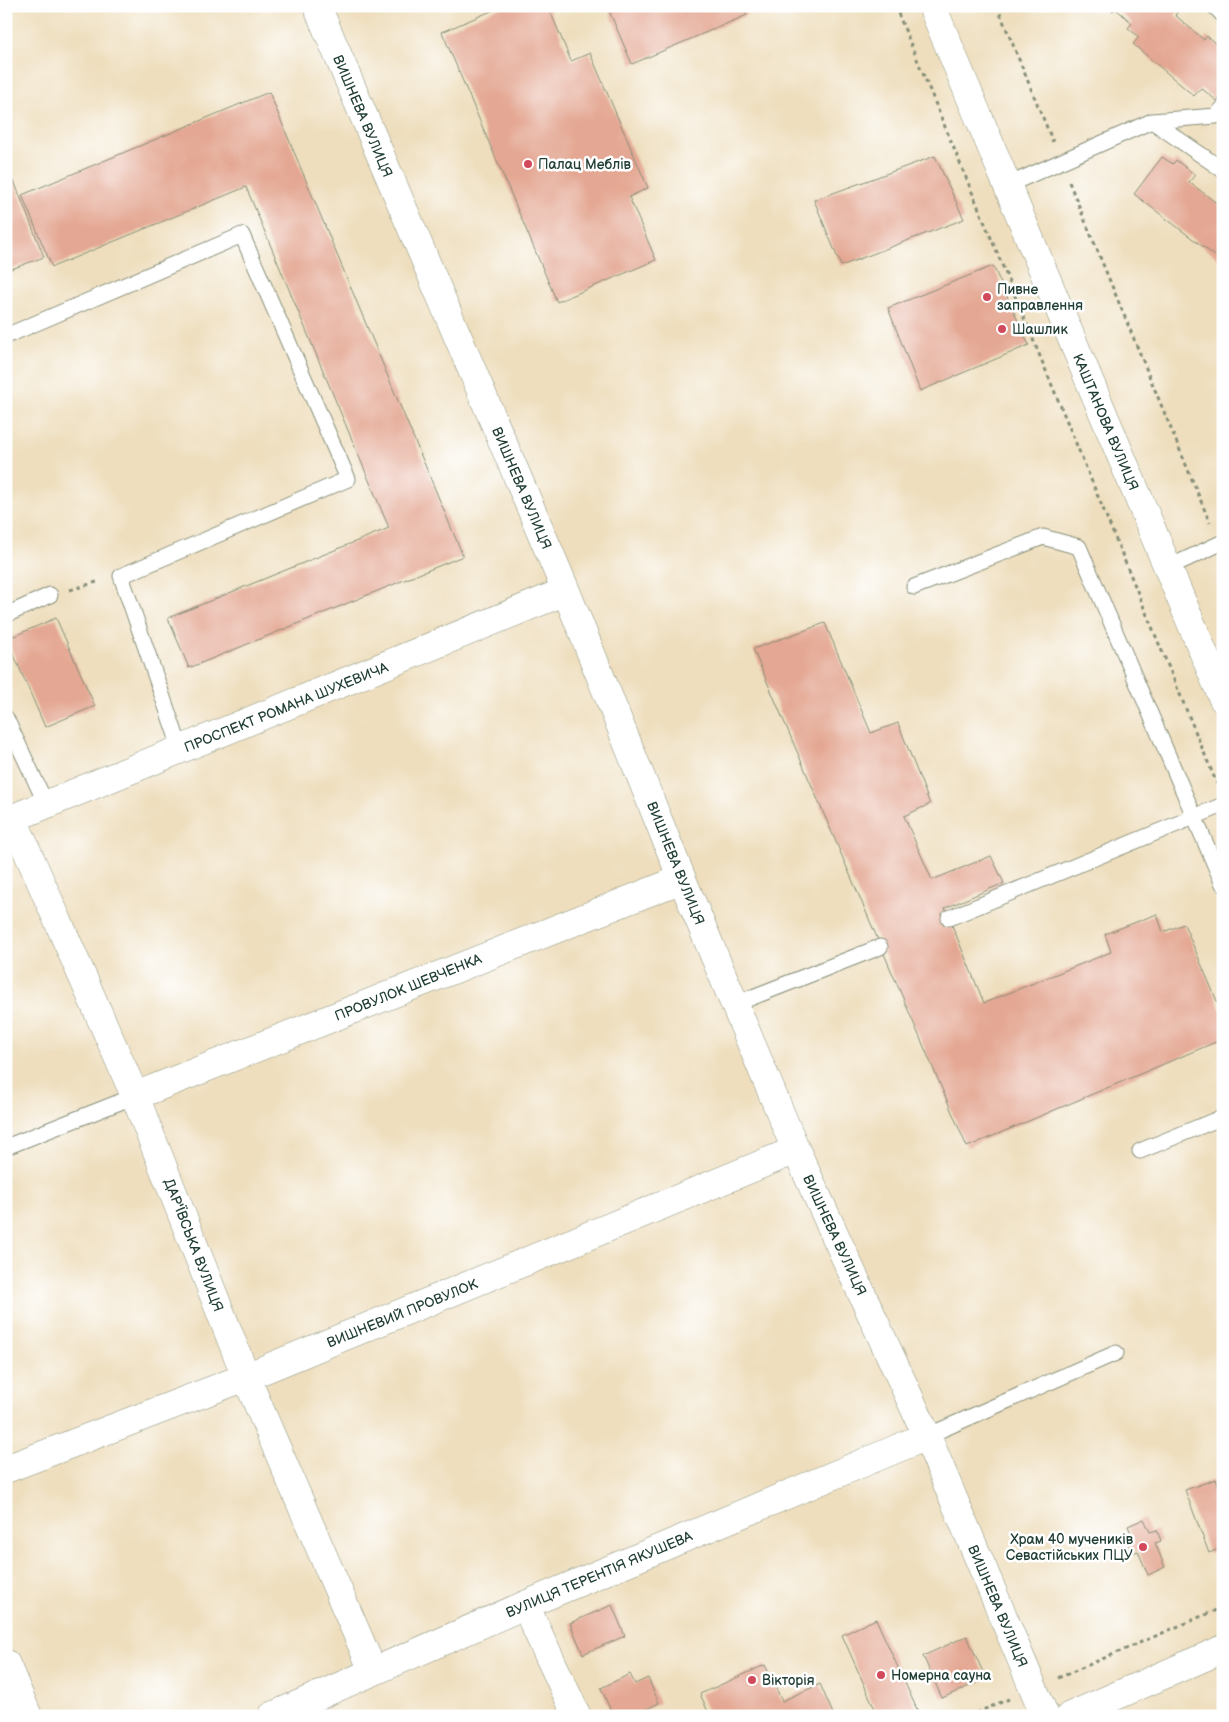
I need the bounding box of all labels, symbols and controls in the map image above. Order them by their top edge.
street label: ВИШНЕВА ВУЛИЦЯ [329,52,396,180]
place label: Палац Меблів [538,156,632,173]
marker: Палац Меблів [522,158,534,170]
place label: Пивне заправлення [997,281,1083,314]
marker: Пивне заправлення [981,291,993,303]
place label: Шашлик [1012,321,1068,338]
marker: Шашлик [996,323,1008,335]
street label: КАШТАНОВА ВУЛИЦЯ [1069,351,1142,493]
street label: ВИШНЕВА ВУЛИЦЯ [488,424,555,552]
street label: ПРОСПЕКТ РОМАНА ШУХЕВИЧА [182,658,391,756]
street label: ВИШНЕВА ВУЛИЦЯ [643,799,708,927]
street label: ПРОВУЛОК ШЕВЧЕНКА [332,950,485,1025]
street label: ВИШНЕВА ВУЛИЦЯ [799,1172,870,1298]
street label: ДАР'ЇВСЬКА ВУЛИЦЯ [160,1176,227,1314]
street label: ВИШНЕВИЙ ПРОВУЛОК [324,1275,481,1352]
street label: ВУЛИЦЯ ТЕРЕНТІЯ ЯКУШЕВА [503,1527,695,1622]
place label: Храм 40 мучеників Севастійських ПЦУ [1006,1531,1134,1564]
marker: Храм 40 мучеників Севастійських ПЦУ [1137,1541,1149,1553]
street label: ВИШНЕВА ВУЛИЦЯ [964,1542,1031,1670]
place label: Номерна сауна [891,1667,992,1684]
marker: Номерна сауна [875,1669,887,1681]
place label: Вікторія [762,1672,815,1689]
marker: Вікторія [746,1674,758,1686]

